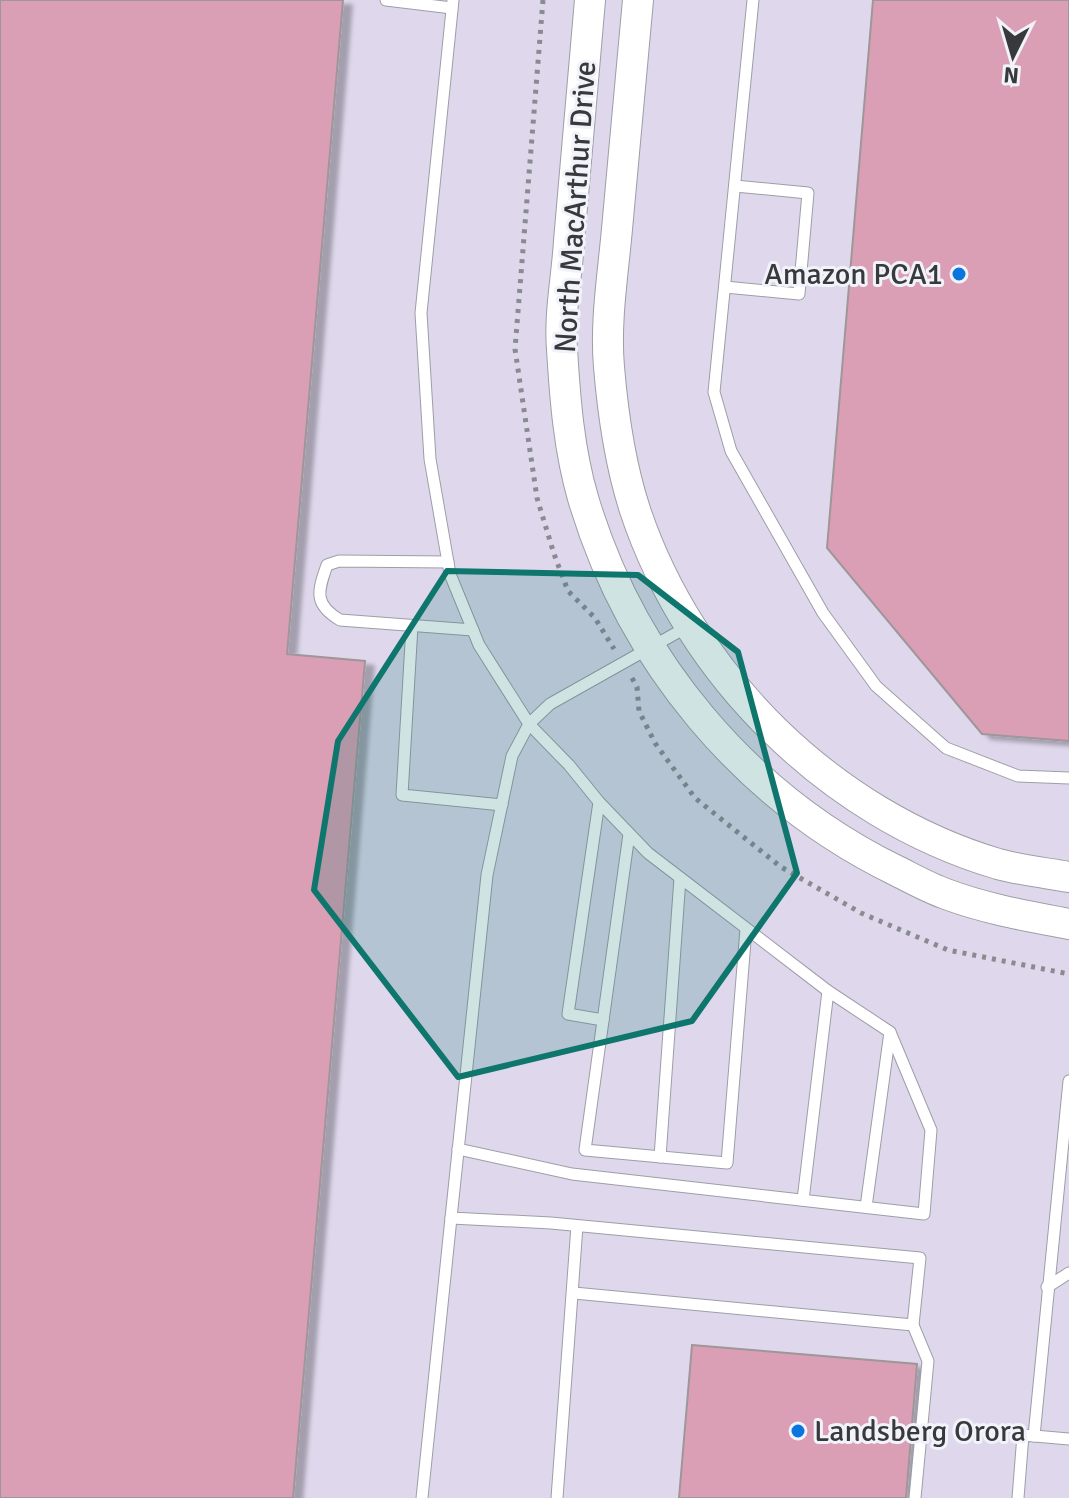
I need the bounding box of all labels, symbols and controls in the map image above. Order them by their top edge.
north arrow [973,16,1053,96]
street label: North MacArthur Drive [547,60,604,354]
text: N [1002,61,1020,90]
place label: Amazon PCA1 [764,256,943,293]
marker: Amazon PCA1 [950,265,968,283]
place label: Landsberg Orora [814,1413,1026,1450]
marker: Landsberg Orora [789,1422,807,1440]

